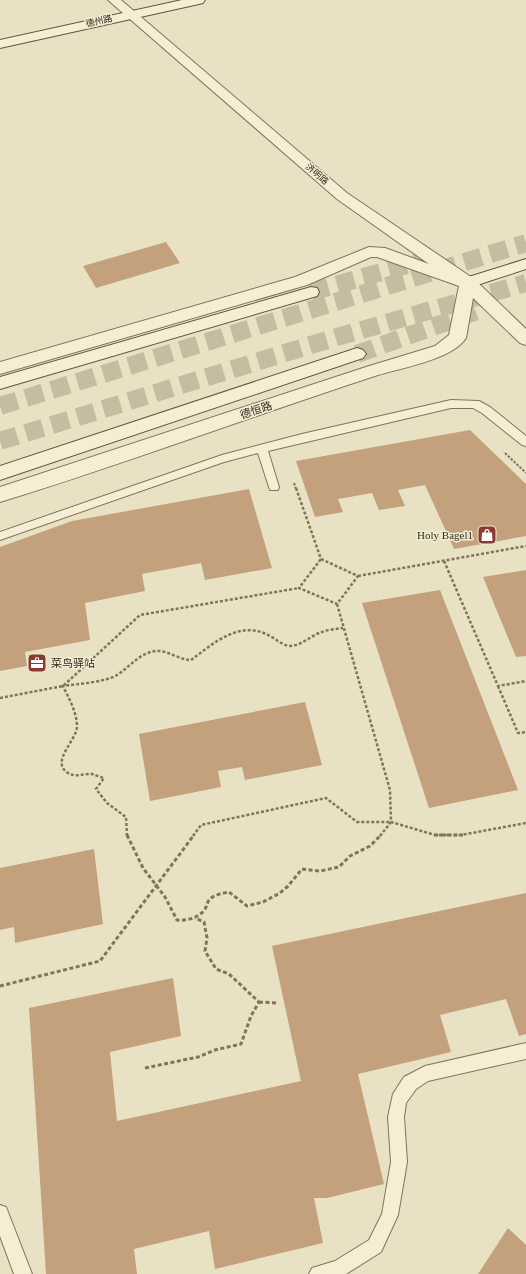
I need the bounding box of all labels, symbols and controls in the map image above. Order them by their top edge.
street label: 德州路 [84,12,113,29]
street label: 济明路 [304,161,330,187]
street label: 德恒路 [238,399,274,421]
shop icon: Holy Bagel1 [476,524,498,546]
place label: Holy Bagel1 [417,529,473,541]
office icon: 菜鸟驿站 [26,652,48,674]
place label: 菜鸟驿站 [51,657,95,669]

